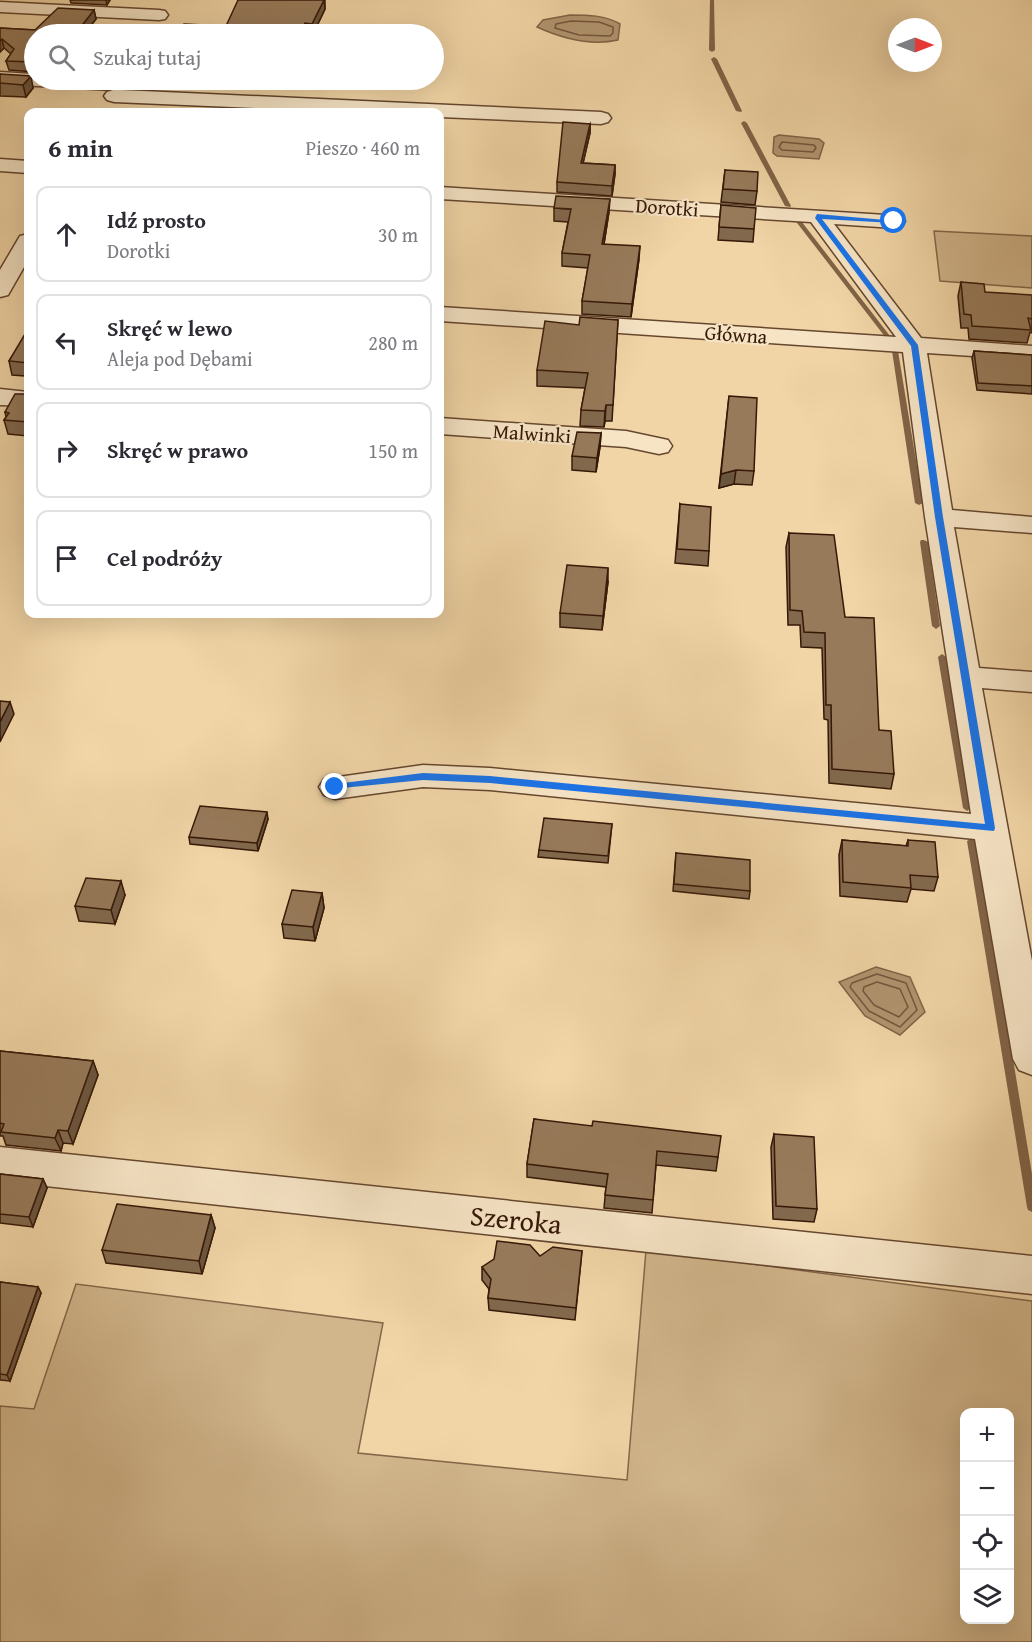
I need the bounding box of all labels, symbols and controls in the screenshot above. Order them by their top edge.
north arrow [888,18,942,72]
search box [24,24,444,90]
icon: search [45,41,78,74]
text: Szukaj tutaj [93,41,201,73]
text: 6 min [48,128,113,167]
text: Pieszo · 460 m [306,133,420,162]
street label: Dorotki [634,190,700,224]
text: Idź prosto [107,204,206,236]
route start [880,207,906,233]
icon: ahead [50,218,83,251]
text: 30 m [378,220,418,249]
text: Dorotki [107,236,170,265]
text: Skręć w lewo [107,312,233,344]
street label: Główna [704,317,769,351]
icon: left [50,326,83,359]
text: 280 m [368,328,418,357]
text: Aleja pod Dębami [107,344,253,373]
street label: Malwinki [492,416,572,450]
icon: right [50,434,83,467]
text: Skręć w prawo [107,434,248,466]
text: 150 m [368,436,418,465]
icon: arrive [50,542,83,575]
text: Cel podróży [107,542,222,574]
route end [321,773,347,799]
street label: Szeroka [468,1194,565,1244]
map controls [960,1408,1014,1624]
button: + [960,1408,1014,1462]
button: − [960,1462,1014,1516]
button: locate [960,1516,1014,1570]
button: layers [960,1570,1014,1624]

